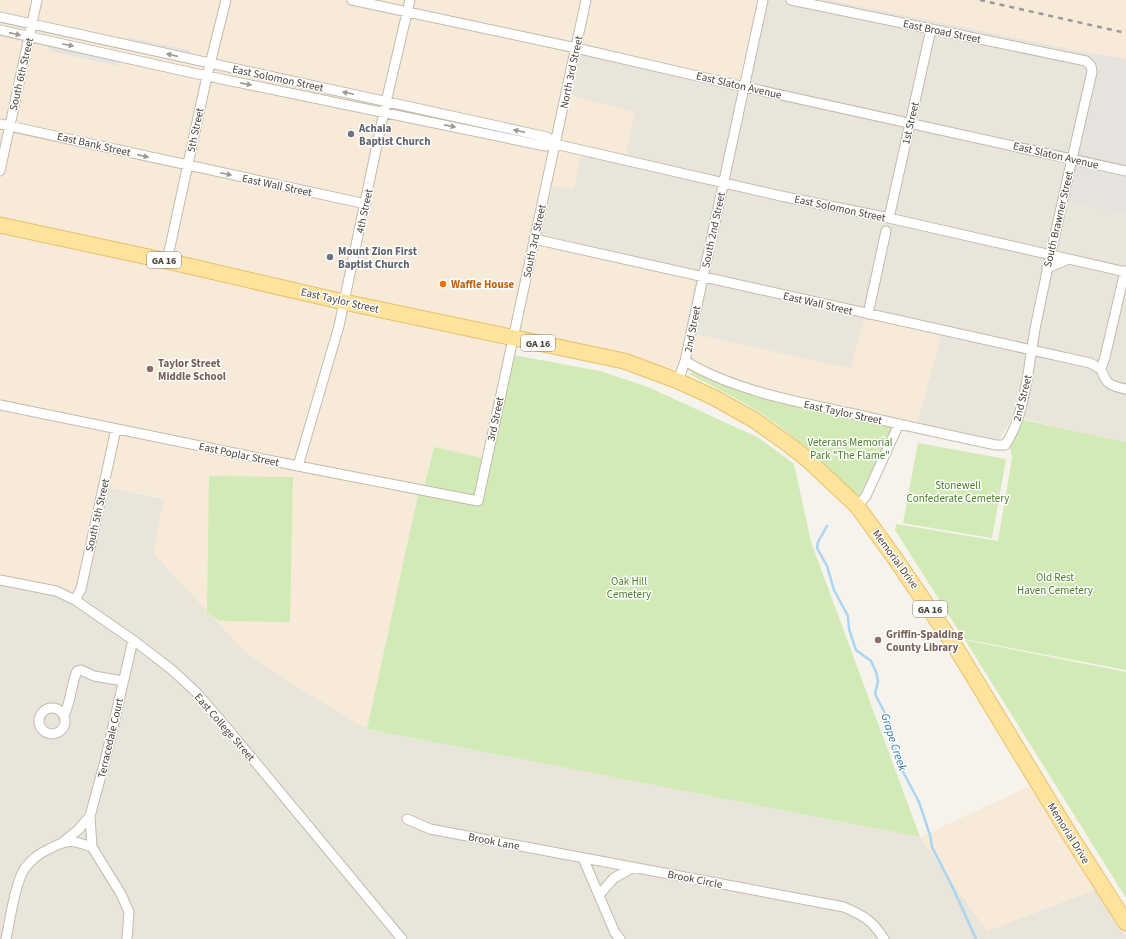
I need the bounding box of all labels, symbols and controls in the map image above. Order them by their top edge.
street label: East Broad Street [902,16,982,47]
one-way arrow [9,31,21,37]
street label: North 3rd Street [556,34,587,110]
street label: South 6th Street [6,36,37,112]
one-way arrow [61,43,74,49]
one-way arrow [166,51,178,57]
street label: East Solomon Street [231,61,325,96]
street label: East Slaton Avenue [695,68,784,103]
one-way arrow [239,81,252,87]
one-way arrow [342,90,354,96]
street label: 1st Street [898,100,923,146]
street label: 5th Street [183,106,208,154]
place label: Achaia Baptist Church [358,121,430,149]
one-way arrow [443,123,456,129]
one-way arrow [513,127,525,133]
street label: East Bank Street [56,129,132,160]
marker: Achaia Baptist Church [346,129,356,139]
street label: East Slaton Avenue [1012,138,1101,173]
one-way arrow [137,153,150,159]
street label: South Brawner Street [1040,169,1077,269]
one-way arrow [219,171,232,177]
street label: East Wall Street [241,171,313,200]
street label: 4th Street [352,187,377,235]
street label: South 2nd Street [698,191,729,269]
street label: East Solomon Street [793,191,887,226]
street label: South 3rd Street [519,203,550,279]
place label: Mount Zion First Baptist Church [338,244,418,272]
road number: GA 16 [147,252,181,268]
marker: Mount Zion First Baptist Church [325,252,335,262]
place label: Waffle House [451,277,515,292]
marker: Waffle House [438,279,448,289]
street label: East Taylor Street [299,284,381,317]
street label: East Wall Street [782,288,854,319]
street label: 2nd Street [681,304,704,354]
road number: GA 16 [521,335,555,351]
place label: Taylor Street Middle School [158,356,227,384]
marker: Taylor Street Middle School [145,364,155,374]
street label: 2nd Street [1009,373,1036,423]
street label: 3rd Street [483,395,508,443]
street label: East Taylor Street [802,397,884,428]
park label: Veterans Memorial Park "The Flame" [807,435,893,463]
street label: East Poplar Street [197,439,281,470]
street label: South 5th Street [82,477,113,553]
park label: Stonewell Confederate Cemetery [906,478,1010,506]
street label: Memorial Drive [869,527,922,592]
park label: Old Rest Haven Cemetery [1017,570,1093,598]
park label: Oak Hill Cemetery [607,574,651,602]
road number: GA 16 [913,601,947,617]
place label: Griffin-Spalding County Library [886,627,963,655]
marker: Griffin-Spalding County Library [873,635,883,645]
street label: East College Street [191,690,258,765]
street label: Terracedale Court [94,696,127,780]
water label: Grape Creek [876,711,911,774]
street label: Memorial Drive [1044,800,1094,867]
street label: Brook Lane [467,829,521,854]
street label: Brook Circle [666,867,724,892]

